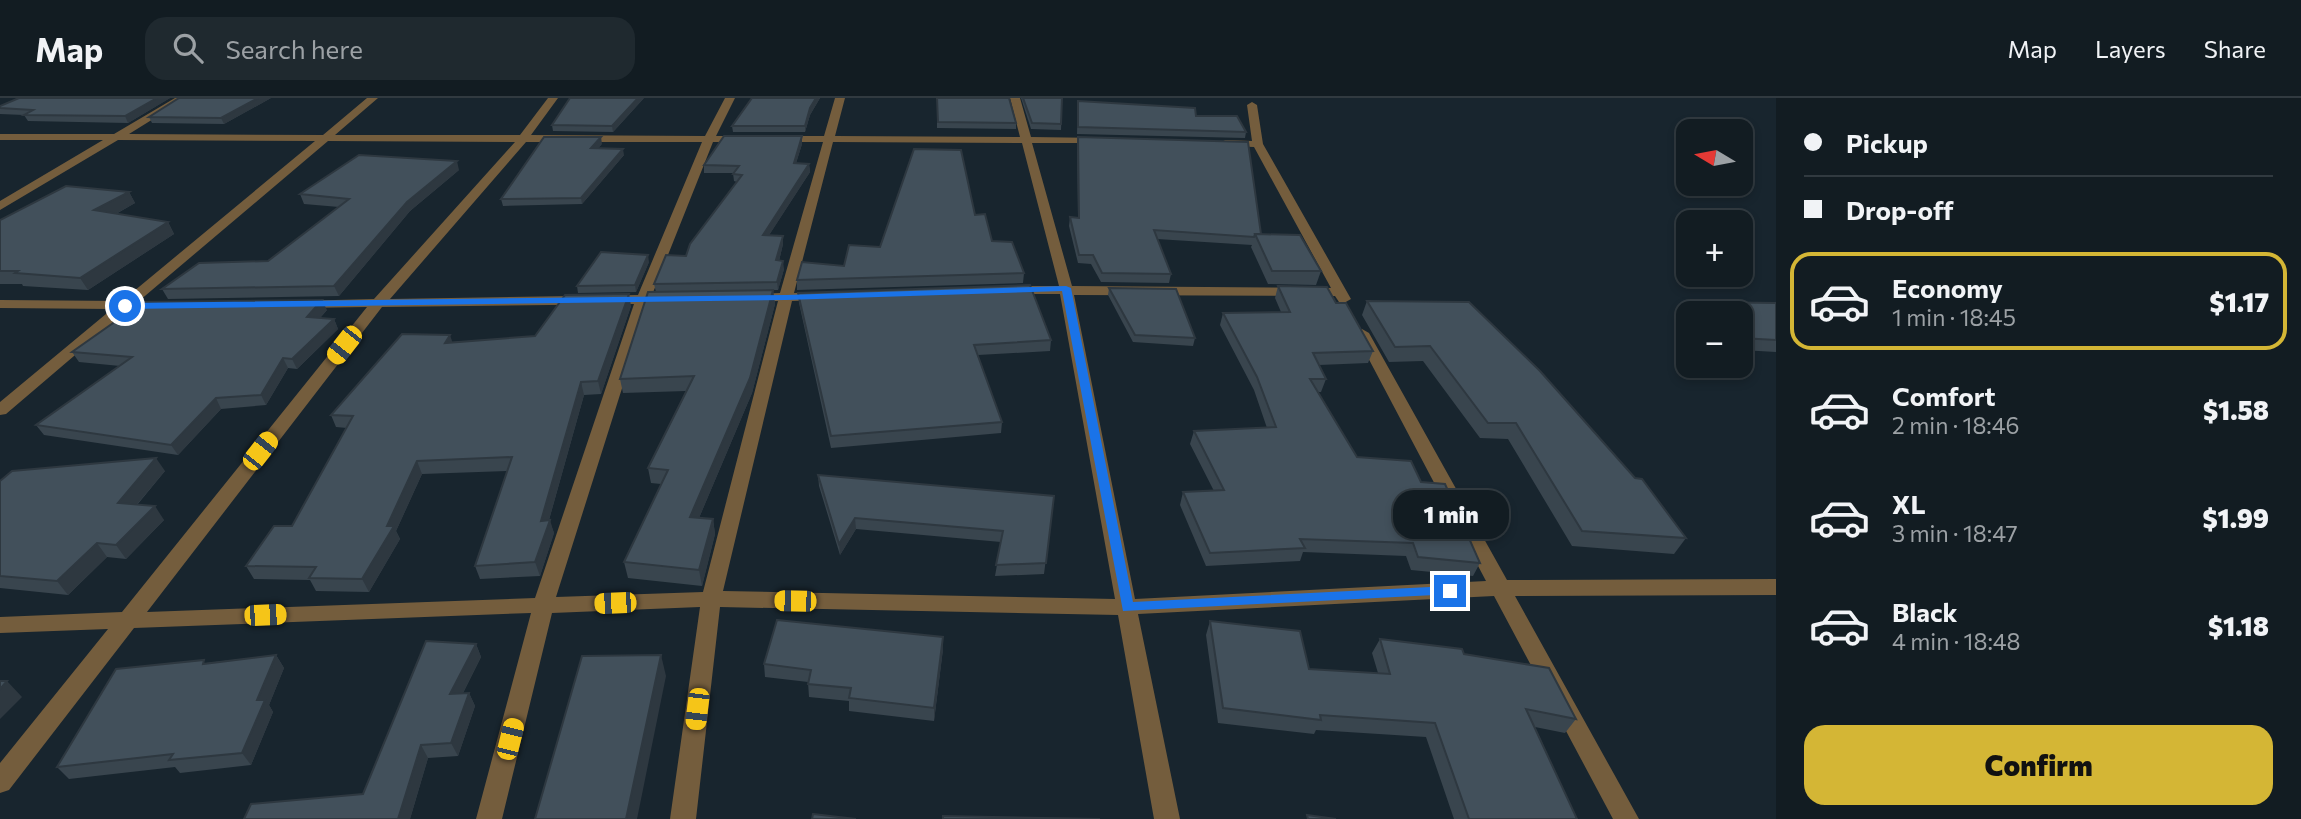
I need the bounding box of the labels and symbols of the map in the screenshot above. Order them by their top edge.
north arrow [1676,119,1754,196]
route start [109,290,141,322]
car [323,322,366,368]
car [239,428,282,474]
callout: 1 min [1392,490,1508,538]
route end [1434,575,1466,607]
car [774,590,817,612]
car [594,592,637,614]
car [244,604,287,626]
car [685,687,710,731]
car [495,716,526,762]

